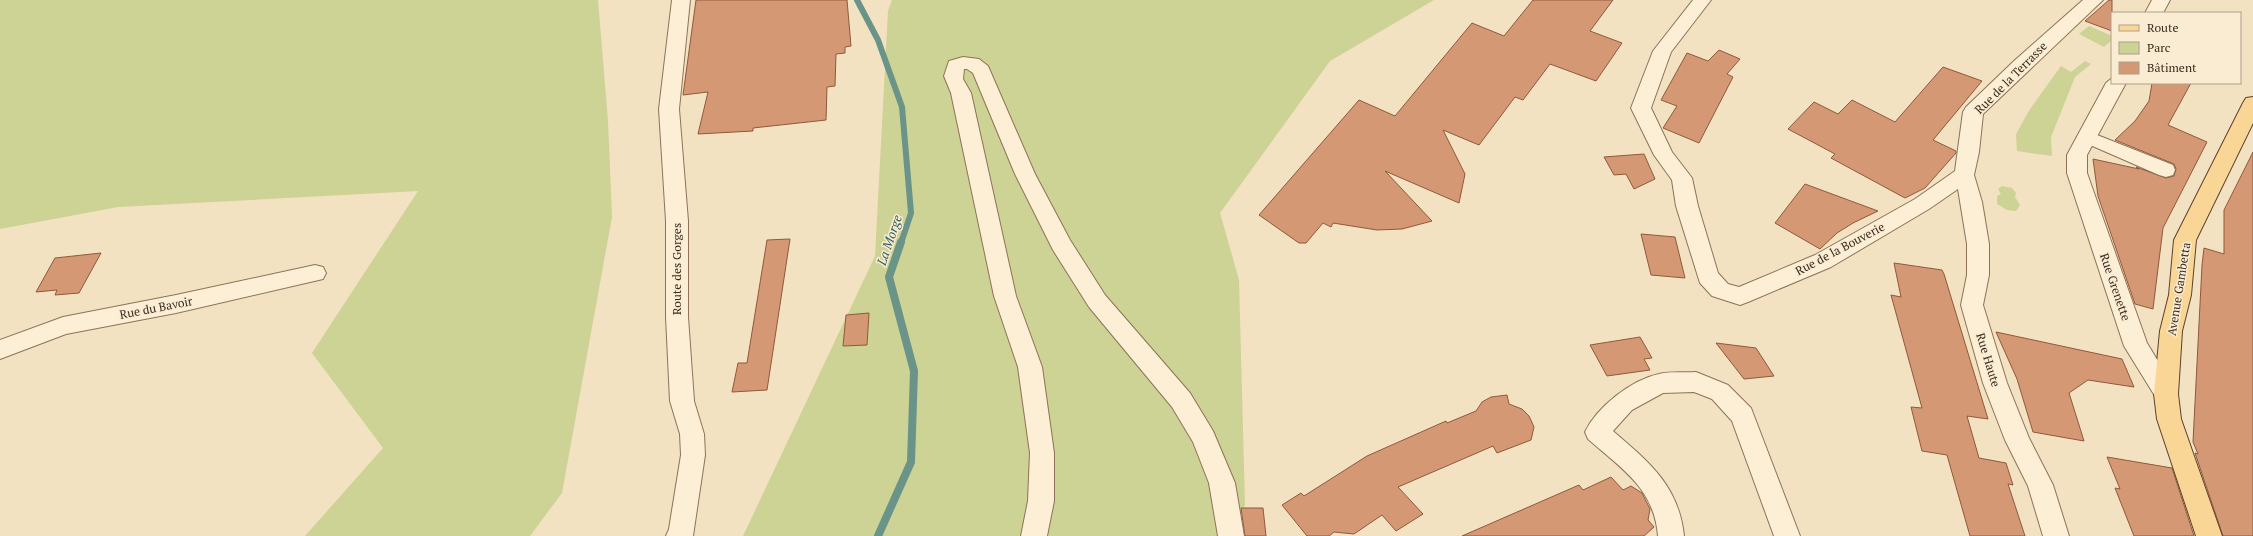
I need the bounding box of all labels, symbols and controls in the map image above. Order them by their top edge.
legend [2111,12,2241,84]
text: Route [2147,20,2178,35]
street label: Rue de la Terrasse [1971,38,2050,117]
text: Parc [2147,40,2171,55]
text: Bâtiment [2147,60,2197,75]
water label: La Morge [872,212,906,269]
street label: Rue de la Bouverie [1793,219,1887,278]
street label: Route des Gorges [669,223,684,315]
street label: Avenue Gambetta [2164,241,2193,337]
street label: Rue Grenette [2097,251,2134,323]
street label: Rue du Bavoir [118,293,194,322]
street label: Rue Haute [1973,331,2004,389]

